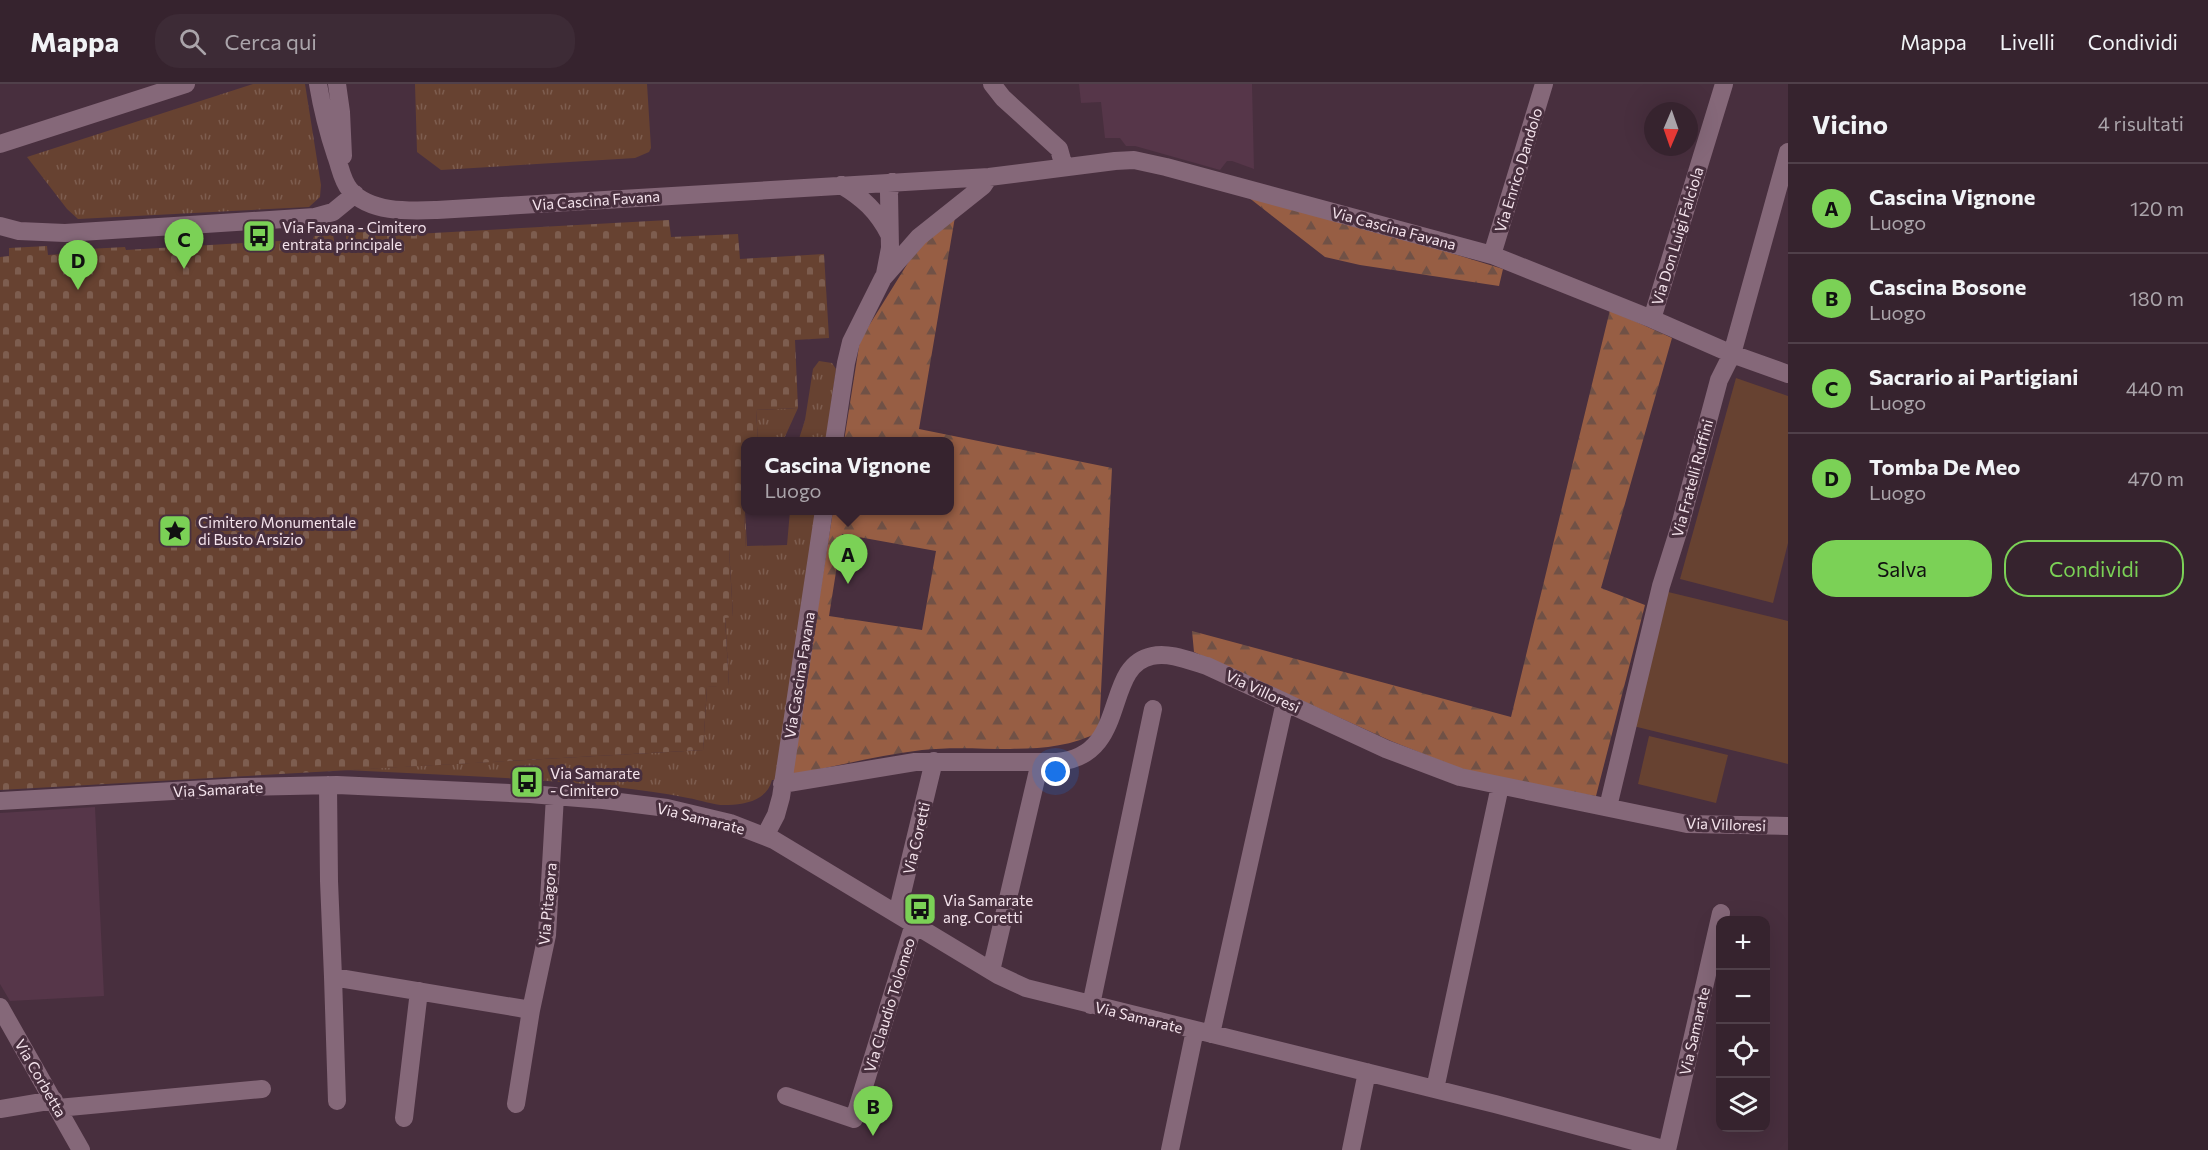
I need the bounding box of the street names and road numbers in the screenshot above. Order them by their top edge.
street label: Via Enrico Dandolo [1490,105,1546,234]
street label: Via Don Luigi Falciola [1647,165,1707,307]
street label: Via Cascina Favana [531,187,661,213]
street label: Via Cascina Favana [1330,203,1458,253]
street label: Via Fratelli Ruffini [1668,417,1716,539]
street label: Via Cascina Favana [780,610,818,740]
street label: Via Villoresi [1223,666,1303,716]
street label: Via Samarate [173,778,264,800]
street label: Via Samarate [655,798,747,838]
street label: Via Coretti [899,800,933,876]
street label: Via Villoresi [1686,814,1766,834]
street label: Via Pitagora [534,862,560,946]
street label: Via Claudio Tolomeo [860,936,918,1074]
street label: Via Samarate [1675,985,1713,1077]
street label: Via Samarate [1093,997,1185,1037]
street label: Via Corbetta [11,1036,71,1120]

